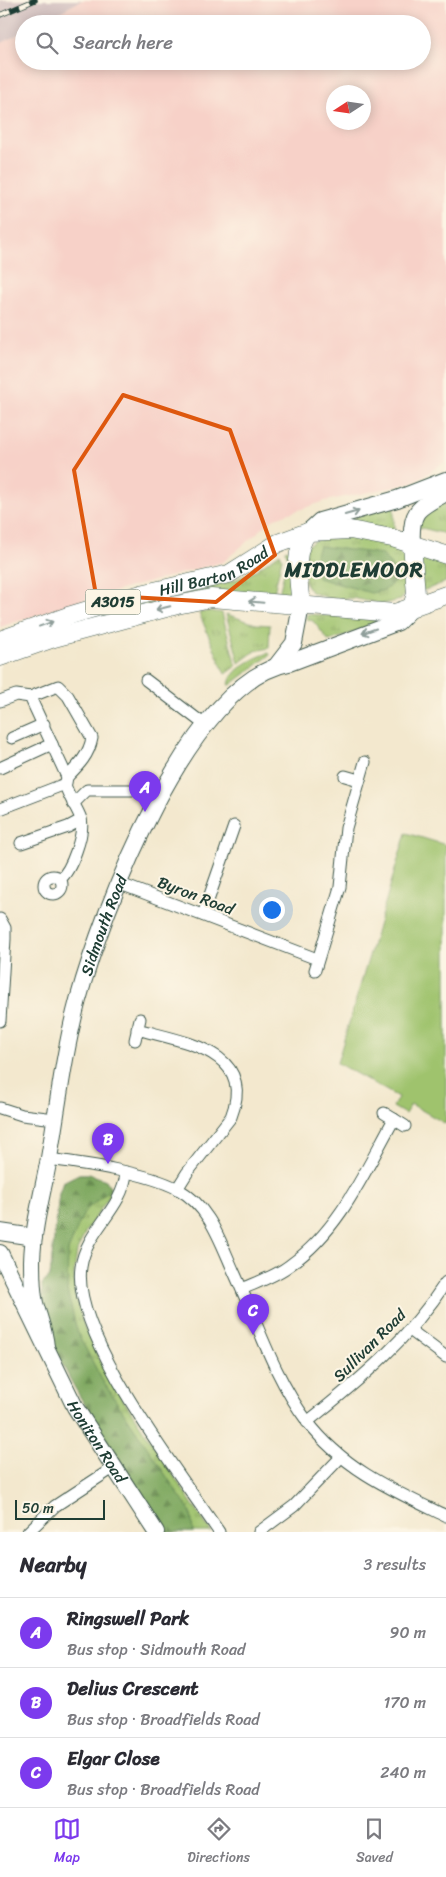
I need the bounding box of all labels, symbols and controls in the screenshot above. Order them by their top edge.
search box [15,15,431,70]
text: Search here [73,26,173,59]
icon: search [33,29,61,57]
north arrow [326,85,371,130]
one-way arrow [343,507,359,517]
street label: Hill Barton Road [156,538,276,604]
district label: MIDDLEMOOR [283,551,424,589]
road number: A3015 [86,590,140,614]
one-way arrow [248,598,264,607]
one-way arrow [156,604,172,613]
one-way arrow [38,618,54,628]
one-way arrow [362,627,378,636]
pin: A [129,771,161,812]
street label: Byron Road [153,868,240,924]
street label: Sidmouth Road [72,869,136,979]
your location [259,897,285,923]
pin: B [92,1123,124,1164]
pin: C [237,1294,269,1335]
street label: Sullivan Road [326,1301,414,1389]
street label: Honiton Road [59,1395,135,1490]
text: 50 m [22,1496,54,1521]
scale bar [15,1497,105,1520]
text: Nearby [20,1546,86,1584]
text: 3 results [363,1550,426,1579]
text: Ringswell Park [67,1602,189,1635]
text: A [31,1618,41,1647]
text: 90 m [390,1618,426,1647]
text: Bus stop · Sidmouth Road [67,1635,245,1664]
text: Delius Crescent [67,1672,199,1705]
text: B [31,1688,41,1717]
text: 170 m [383,1688,426,1717]
text: Bus stop · Broadfields Road [67,1705,260,1734]
text: Elgar Close [67,1742,160,1775]
text: C [31,1758,41,1787]
text: 240 m [380,1758,426,1787]
text: Bus stop · Broadfields Road [67,1775,260,1804]
tab: Map [53,1815,81,1870]
tab: Directions [187,1815,250,1870]
tab: Saved [356,1815,393,1870]

